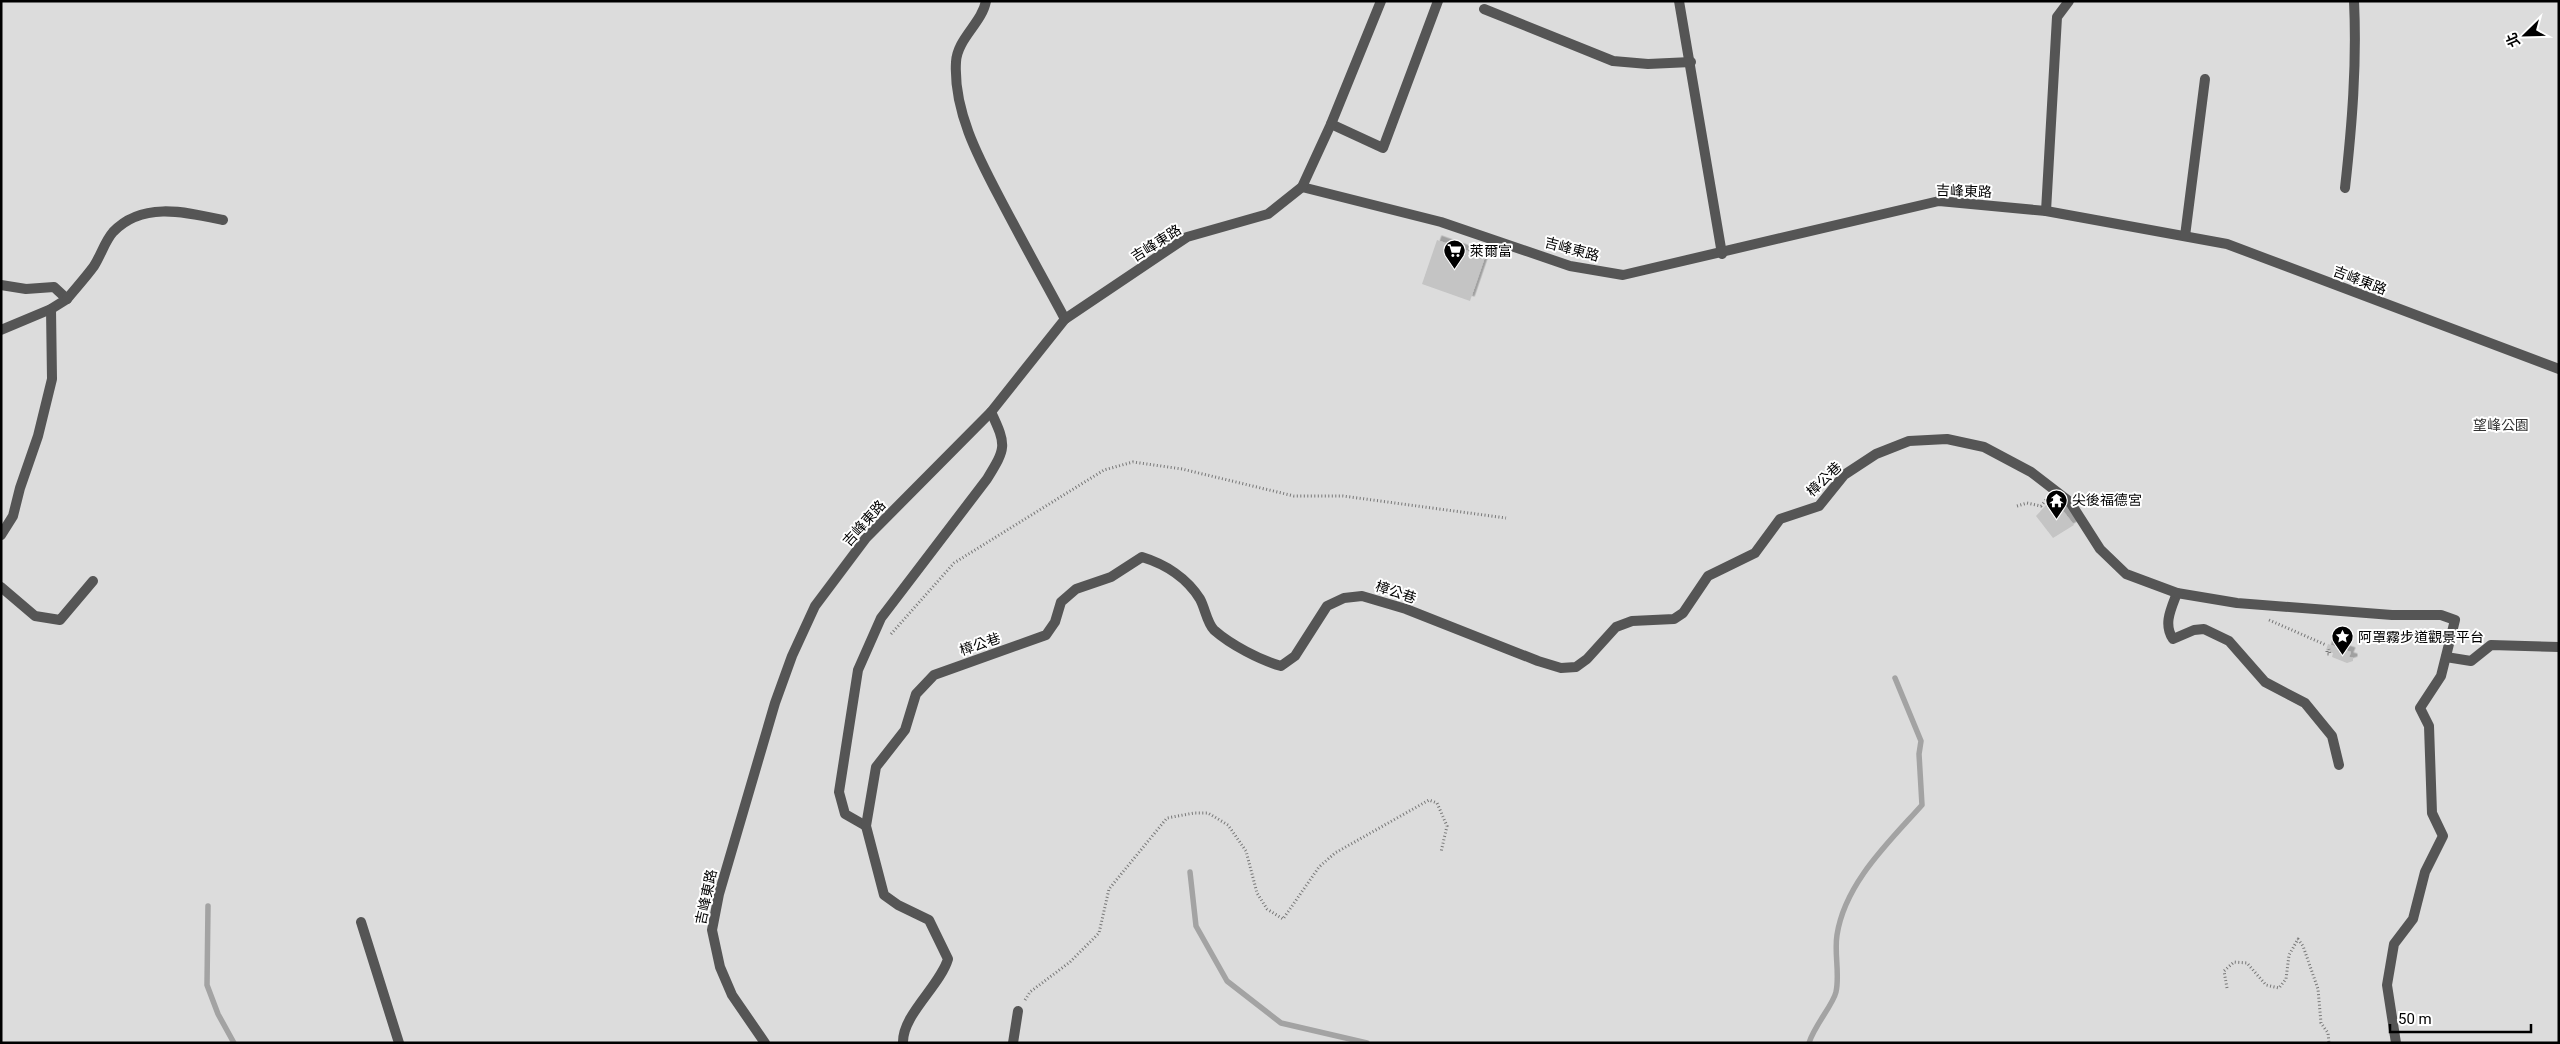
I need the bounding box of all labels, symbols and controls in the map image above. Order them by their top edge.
north arrow [2500,10,2550,60]
text: 北 [2503,31,2523,50]
street label: 吉峰東路 [1936,182,1992,200]
street label: 吉峰東路 [1128,221,1184,265]
street label: 吉峰東路 [1543,234,1601,264]
supermarket icon: 萊爾富 [1442,239,1466,270]
place label: 萊爾富 [1470,243,1512,259]
street label: 吉峰東路 [2331,262,2389,298]
park label: 望峰公園 [2473,417,2529,433]
street label: 樟公巷 [1803,459,1845,499]
temple icon: 尖後福德宮 [2044,488,2068,519]
place label: 尖後福德宮 [2072,492,2142,508]
street label: 吉峰東路 [839,497,889,549]
street label: 樟公巷 [1374,578,1418,606]
place icon: 阿罩霧步道觀景平台 [2330,625,2354,656]
place label: 阿罩霧步道觀景平台 [2358,629,2484,645]
street label: 樟公巷 [958,630,1002,658]
street label: 吉峰東路 [692,868,720,926]
scale bar [2390,1002,2531,1034]
text: 50 m [2398,1010,2432,1028]

